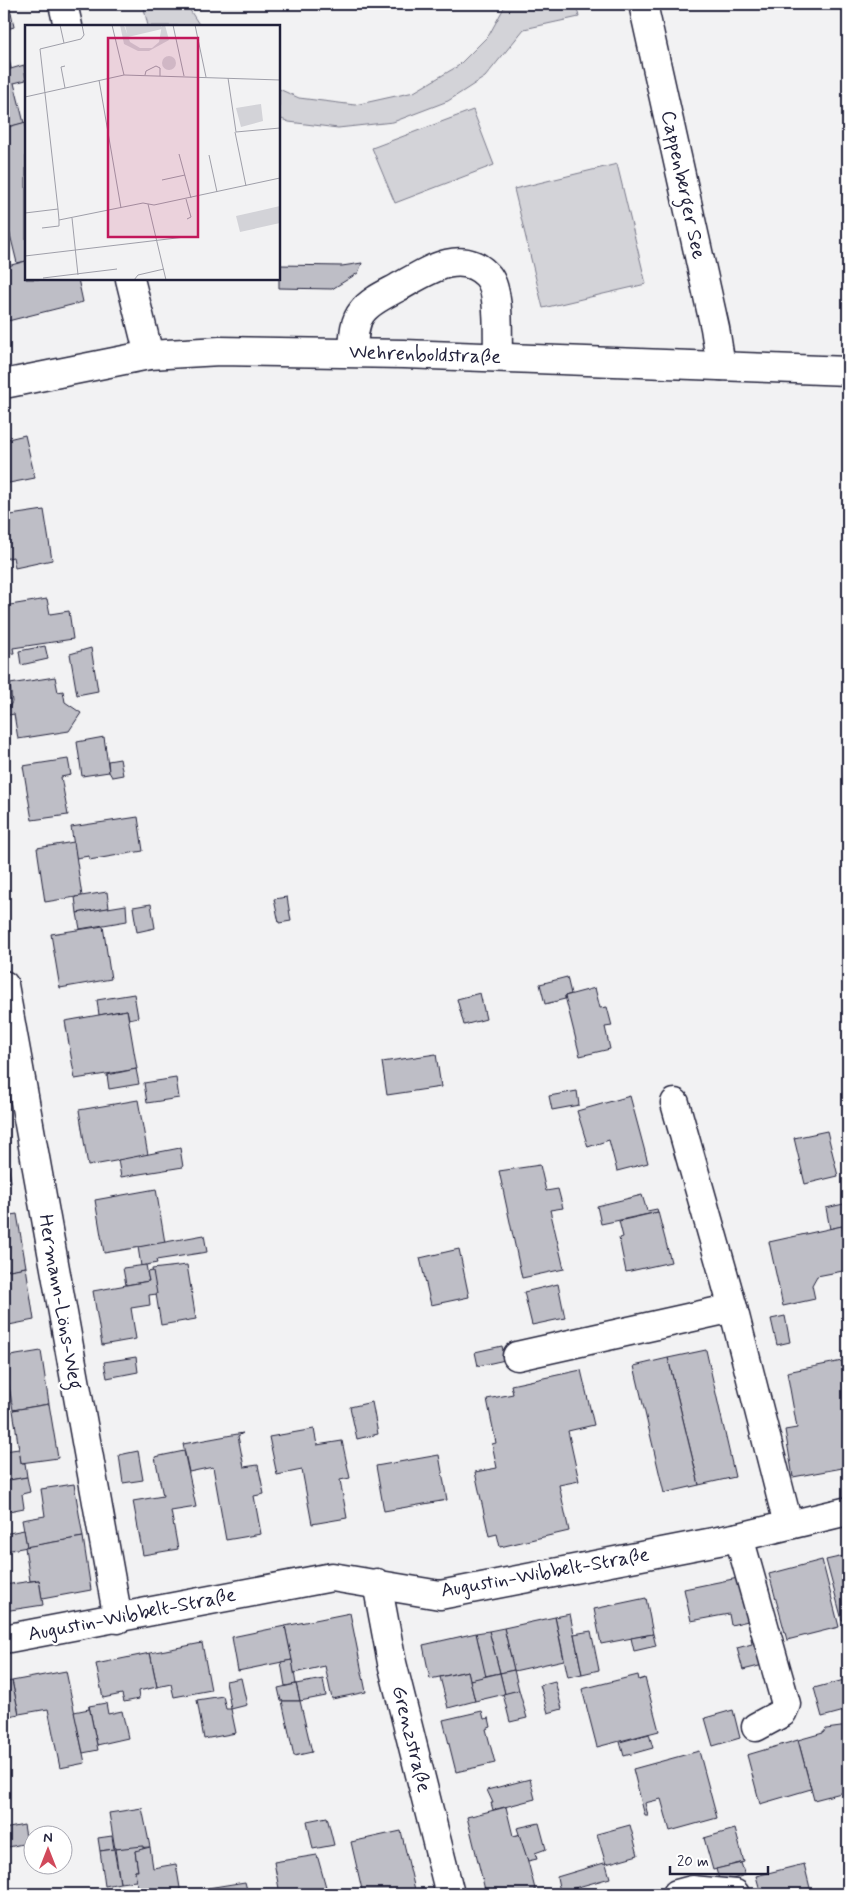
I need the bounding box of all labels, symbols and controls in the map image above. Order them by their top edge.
inset map [25,25,280,280]
street label: Cappenberger See [652,108,712,262]
street label: Wehrenboldstraße [349,339,502,371]
street label: Hermann-Löns-Weg [29,1212,89,1392]
street label: Augustin-Wibbelt-Straße [439,1541,652,1605]
street label: Augustin-Wibbelt-Straße [26,1582,238,1648]
street label: Grenzstraße [385,1683,437,1795]
north arrow [22,1826,72,1876]
text: N [43,1829,53,1847]
scale bar [670,1843,767,1875]
text: 20 m [677,1852,709,1872]

